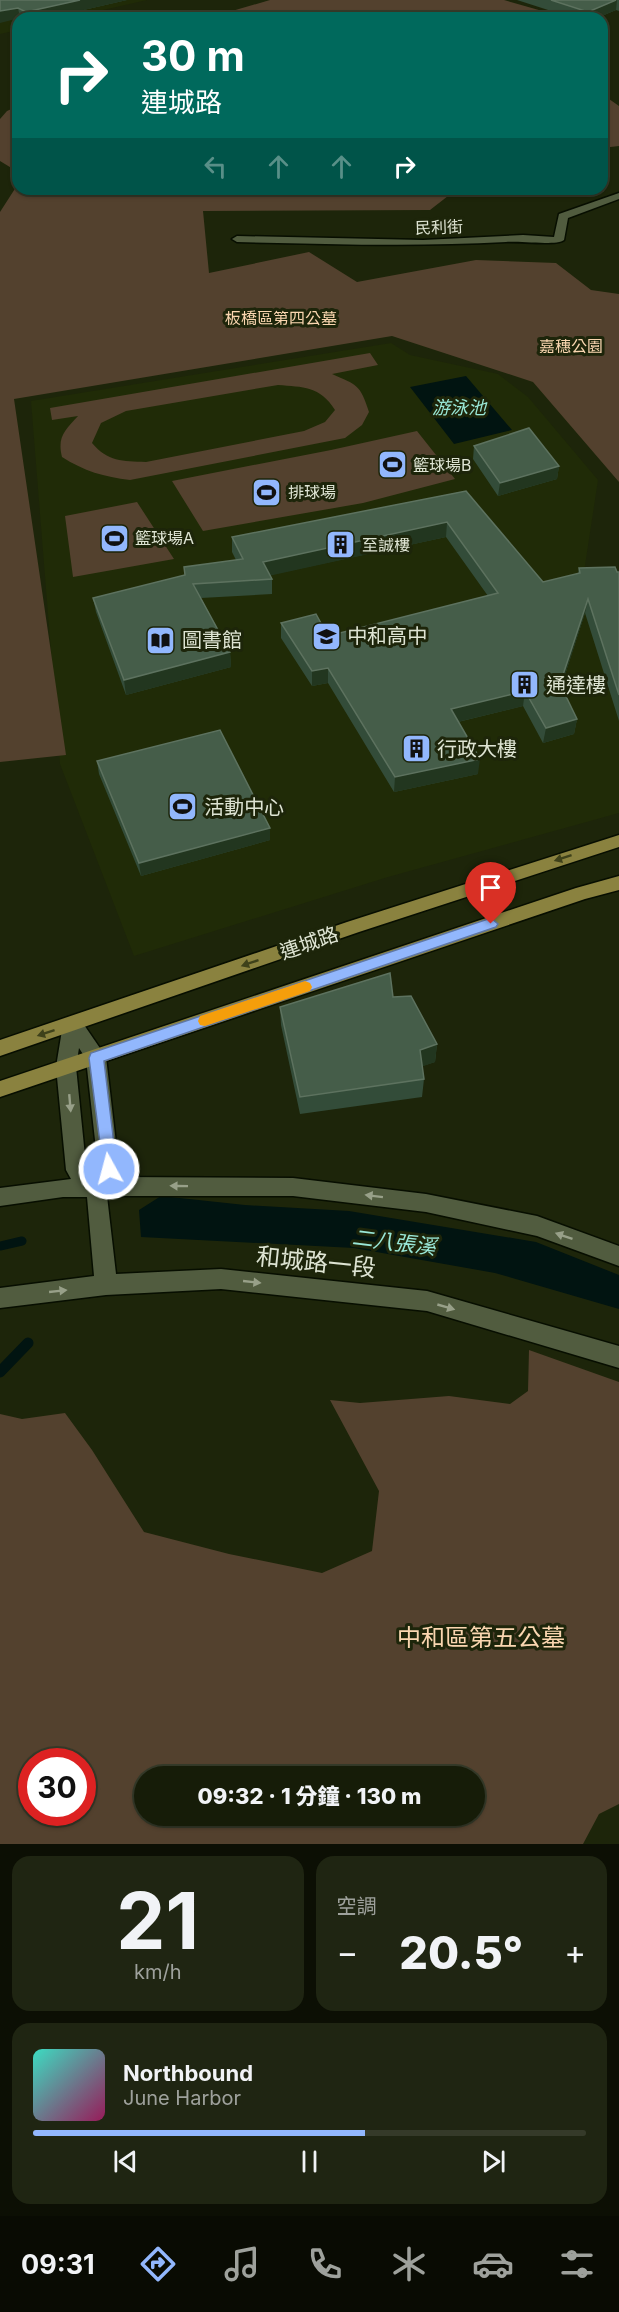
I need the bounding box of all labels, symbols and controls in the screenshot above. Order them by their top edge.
text: 30 m [141,30,245,81]
icon: right [42,36,120,114]
text: 連城路 [141,86,222,119]
icon: left [199,150,232,183]
icon: ahead [262,150,295,183]
icon: ahead [325,150,358,183]
icon: right [388,150,421,183]
street label: 民利街 [415,216,463,238]
park label: 板橋區第四公墓 [225,308,337,328]
park label: 嘉穗公園 [539,336,603,356]
water label: 游泳池 [432,397,488,418]
sports icon: 籃球場B [376,449,408,481]
place label: 籃球場B [413,455,471,475]
sports icon: 排球場 [251,476,283,508]
place label: 排球場 [288,482,336,502]
sports icon: 籃球場A [98,522,130,554]
place label: 籃球場A [135,528,194,548]
building icon: 至誠樓 [325,529,357,561]
place label: 至誠樓 [362,535,410,555]
school or university icon: 中和高中 [310,620,342,652]
library icon: 圖書館 [145,624,177,656]
place label: 中和高中 [347,624,427,648]
place label: 圖書館 [182,628,242,652]
building icon: 通達樓 [509,669,541,701]
place label: 通達樓 [546,673,606,697]
building icon: 行政大樓 [400,733,432,765]
place label: 行政大樓 [437,737,517,761]
sports icon: 活動中心 [167,791,199,823]
place label: 活動中心 [204,795,284,819]
one-way arrow [554,854,572,864]
pin [465,862,516,924]
icon: arrive [474,871,507,904]
street label: 連城路 [277,922,341,964]
one-way arrow [241,959,259,968]
one-way arrow [37,1029,55,1038]
one-way arrow [65,1094,75,1113]
position arrow [77,1137,141,1201]
one-way arrow [170,1181,189,1190]
one-way arrow [364,1192,383,1201]
water label: 二八張溪 [351,1224,440,1260]
one-way arrow [555,1230,573,1240]
street label: 和城路一段 [255,1241,377,1283]
one-way arrow [243,1277,262,1287]
one-way arrow [49,1286,68,1296]
one-way arrow [436,1302,455,1312]
park label: 中和區第五公墓 [397,1623,565,1652]
speed limit sign: 30 [18,1748,96,1826]
text: 09:32 · 1 分鐘 · 130 m [198,1783,421,1809]
text: 21 [116,1873,199,1968]
text: 空調 [337,1894,377,1918]
text: 20.5° [399,1925,523,1980]
text: − [337,1932,358,1972]
text: + [564,1932,586,1972]
text: km/h [134,1960,182,1984]
text: Northbound [123,2060,253,2086]
text: June Harbor [123,2086,241,2110]
icon: previous [109,2145,142,2178]
icon: pause [293,2145,326,2178]
icon: next [477,2145,510,2178]
icon: directions [137,2243,179,2285]
icon: music [221,2243,263,2285]
icon: phone [304,2243,346,2285]
icon: climate [388,2243,430,2285]
icon: car [472,2243,514,2285]
icon: filters [556,2243,598,2285]
text: 09:31 [21,2248,95,2281]

